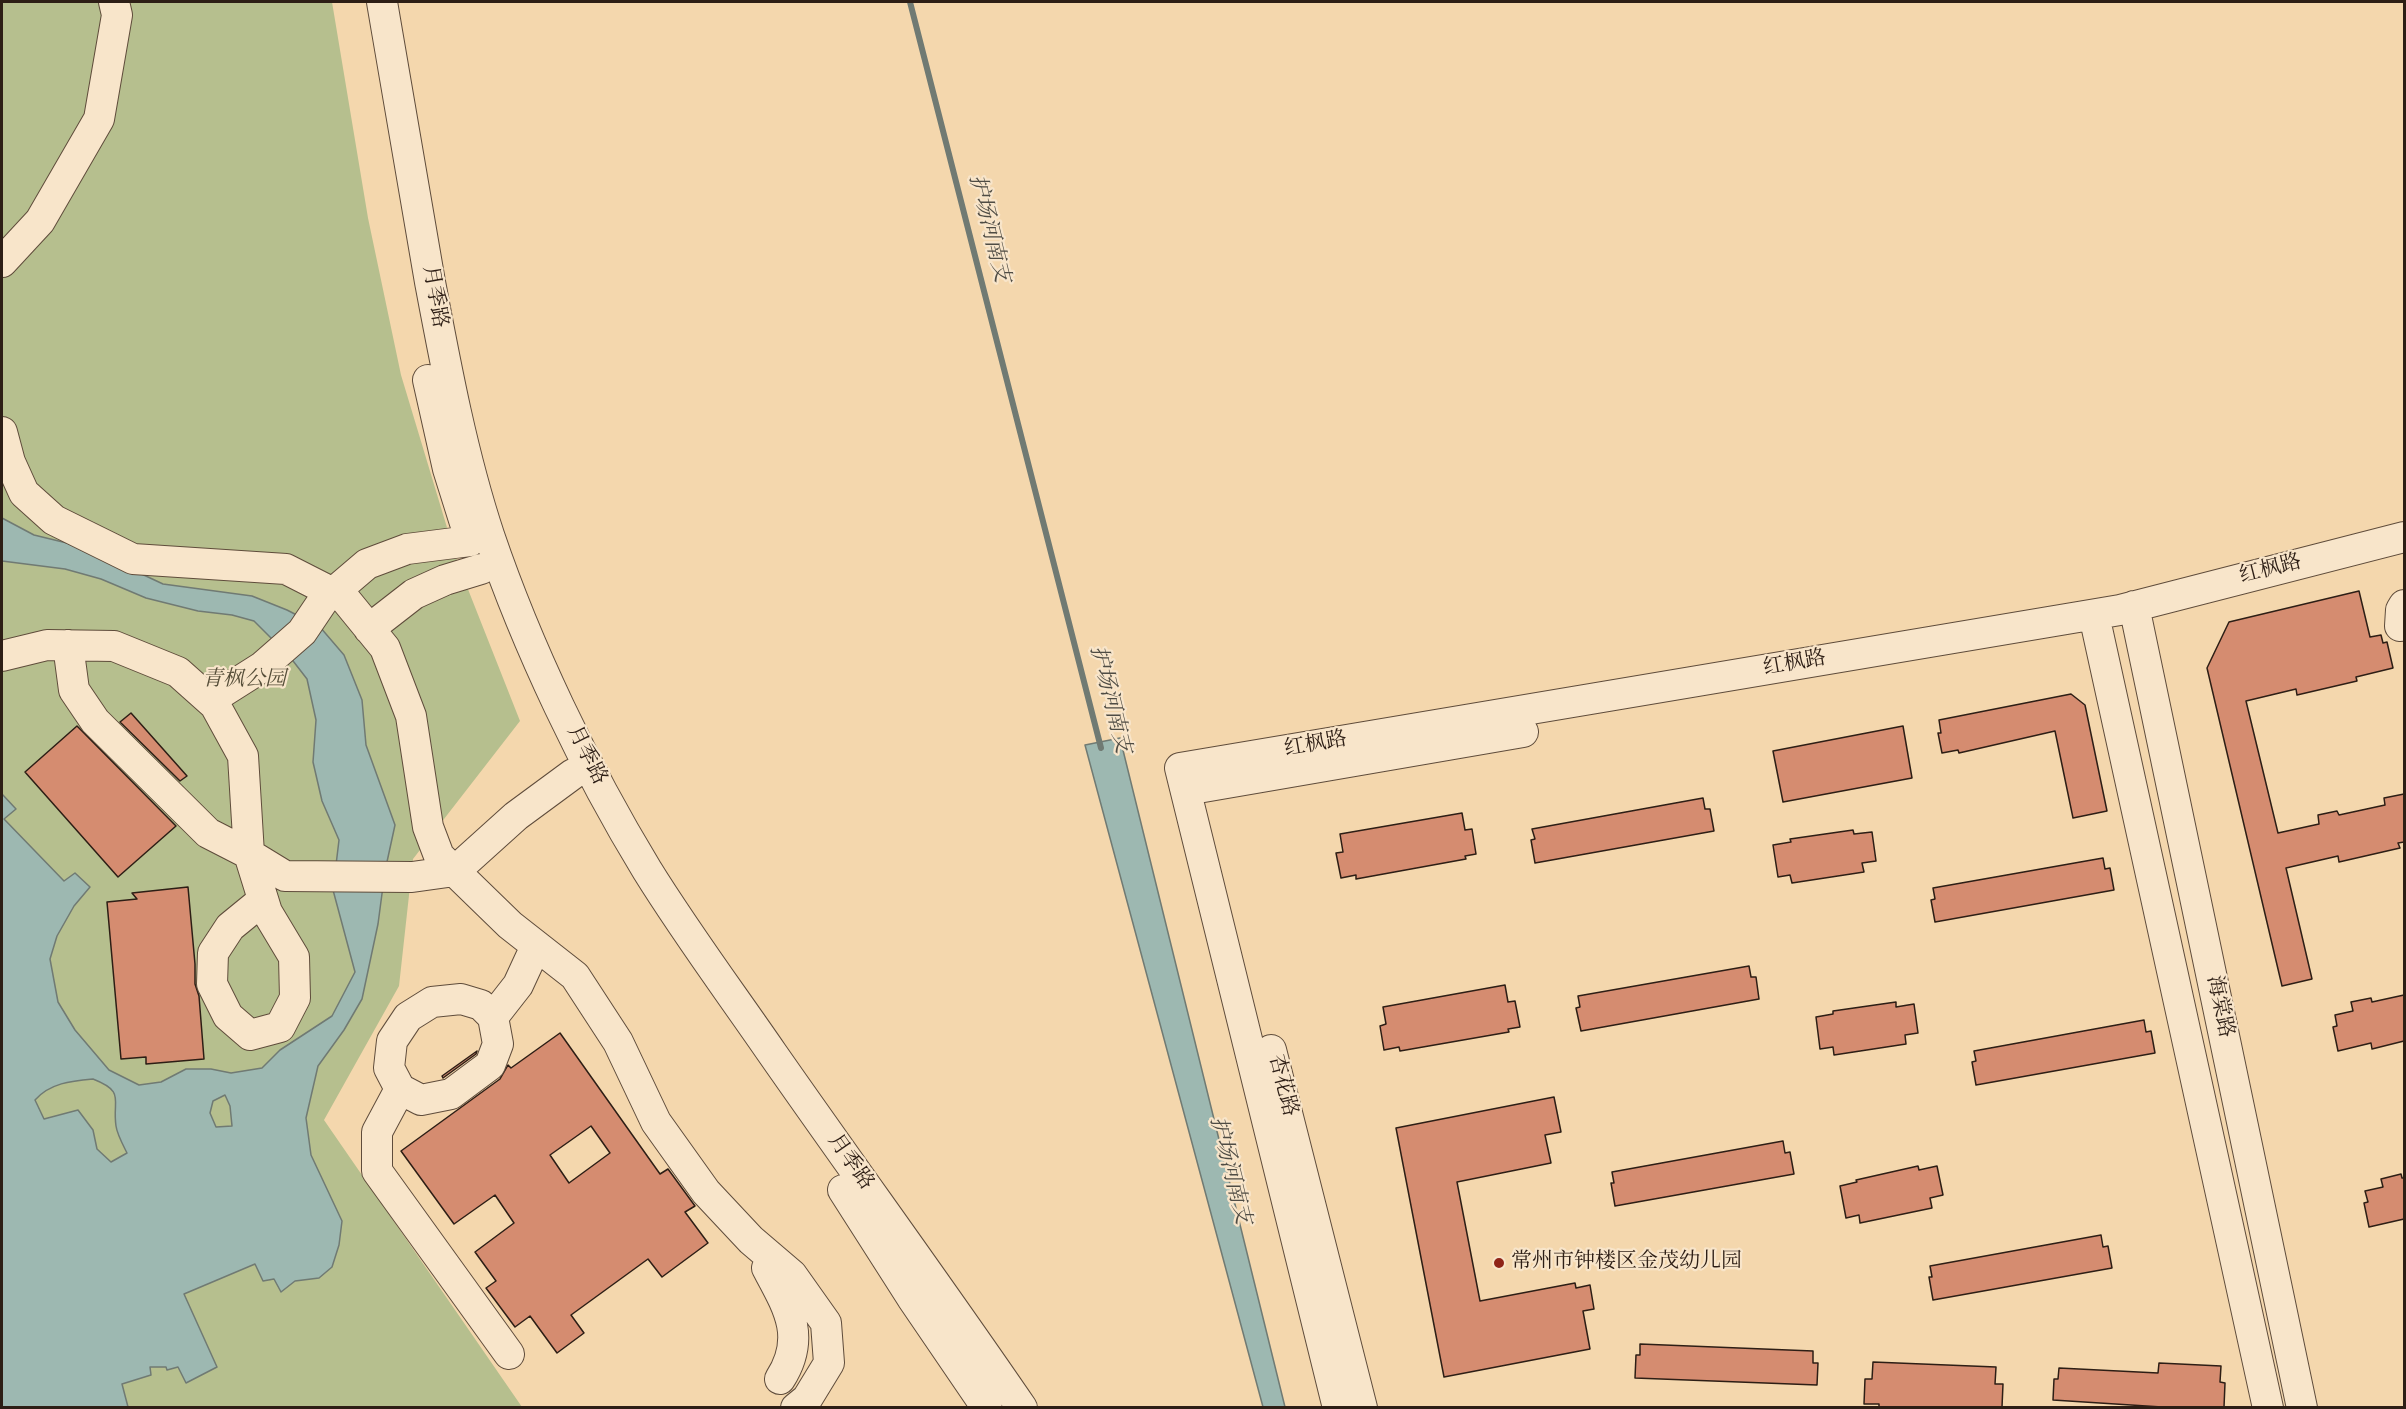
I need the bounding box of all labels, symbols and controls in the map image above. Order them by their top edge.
water label: 护场河南支 [961,172,1013,286]
street label: 月季路 [415,264,451,330]
street label: 红枫路 [2237,551,2305,591]
water label: 护场河南支 [1082,643,1134,757]
street label: 红枫路 [1762,647,1828,683]
park label: 青枫公园 [202,668,286,694]
street label: 月季路 [559,722,611,790]
street label: 红枫路 [1283,728,1349,764]
street label: 海棠路 [2199,974,2237,1040]
street label: 杏花路 [1261,1052,1301,1120]
water label: 护场河南支 [1202,1114,1254,1228]
street label: 月季路 [821,1130,877,1196]
place label: 常州市钟楼区金茂幼儿园 [1511,1250,1742,1276]
marker: 常州市钟楼区金茂幼儿园 [1492,1256,1506,1270]

